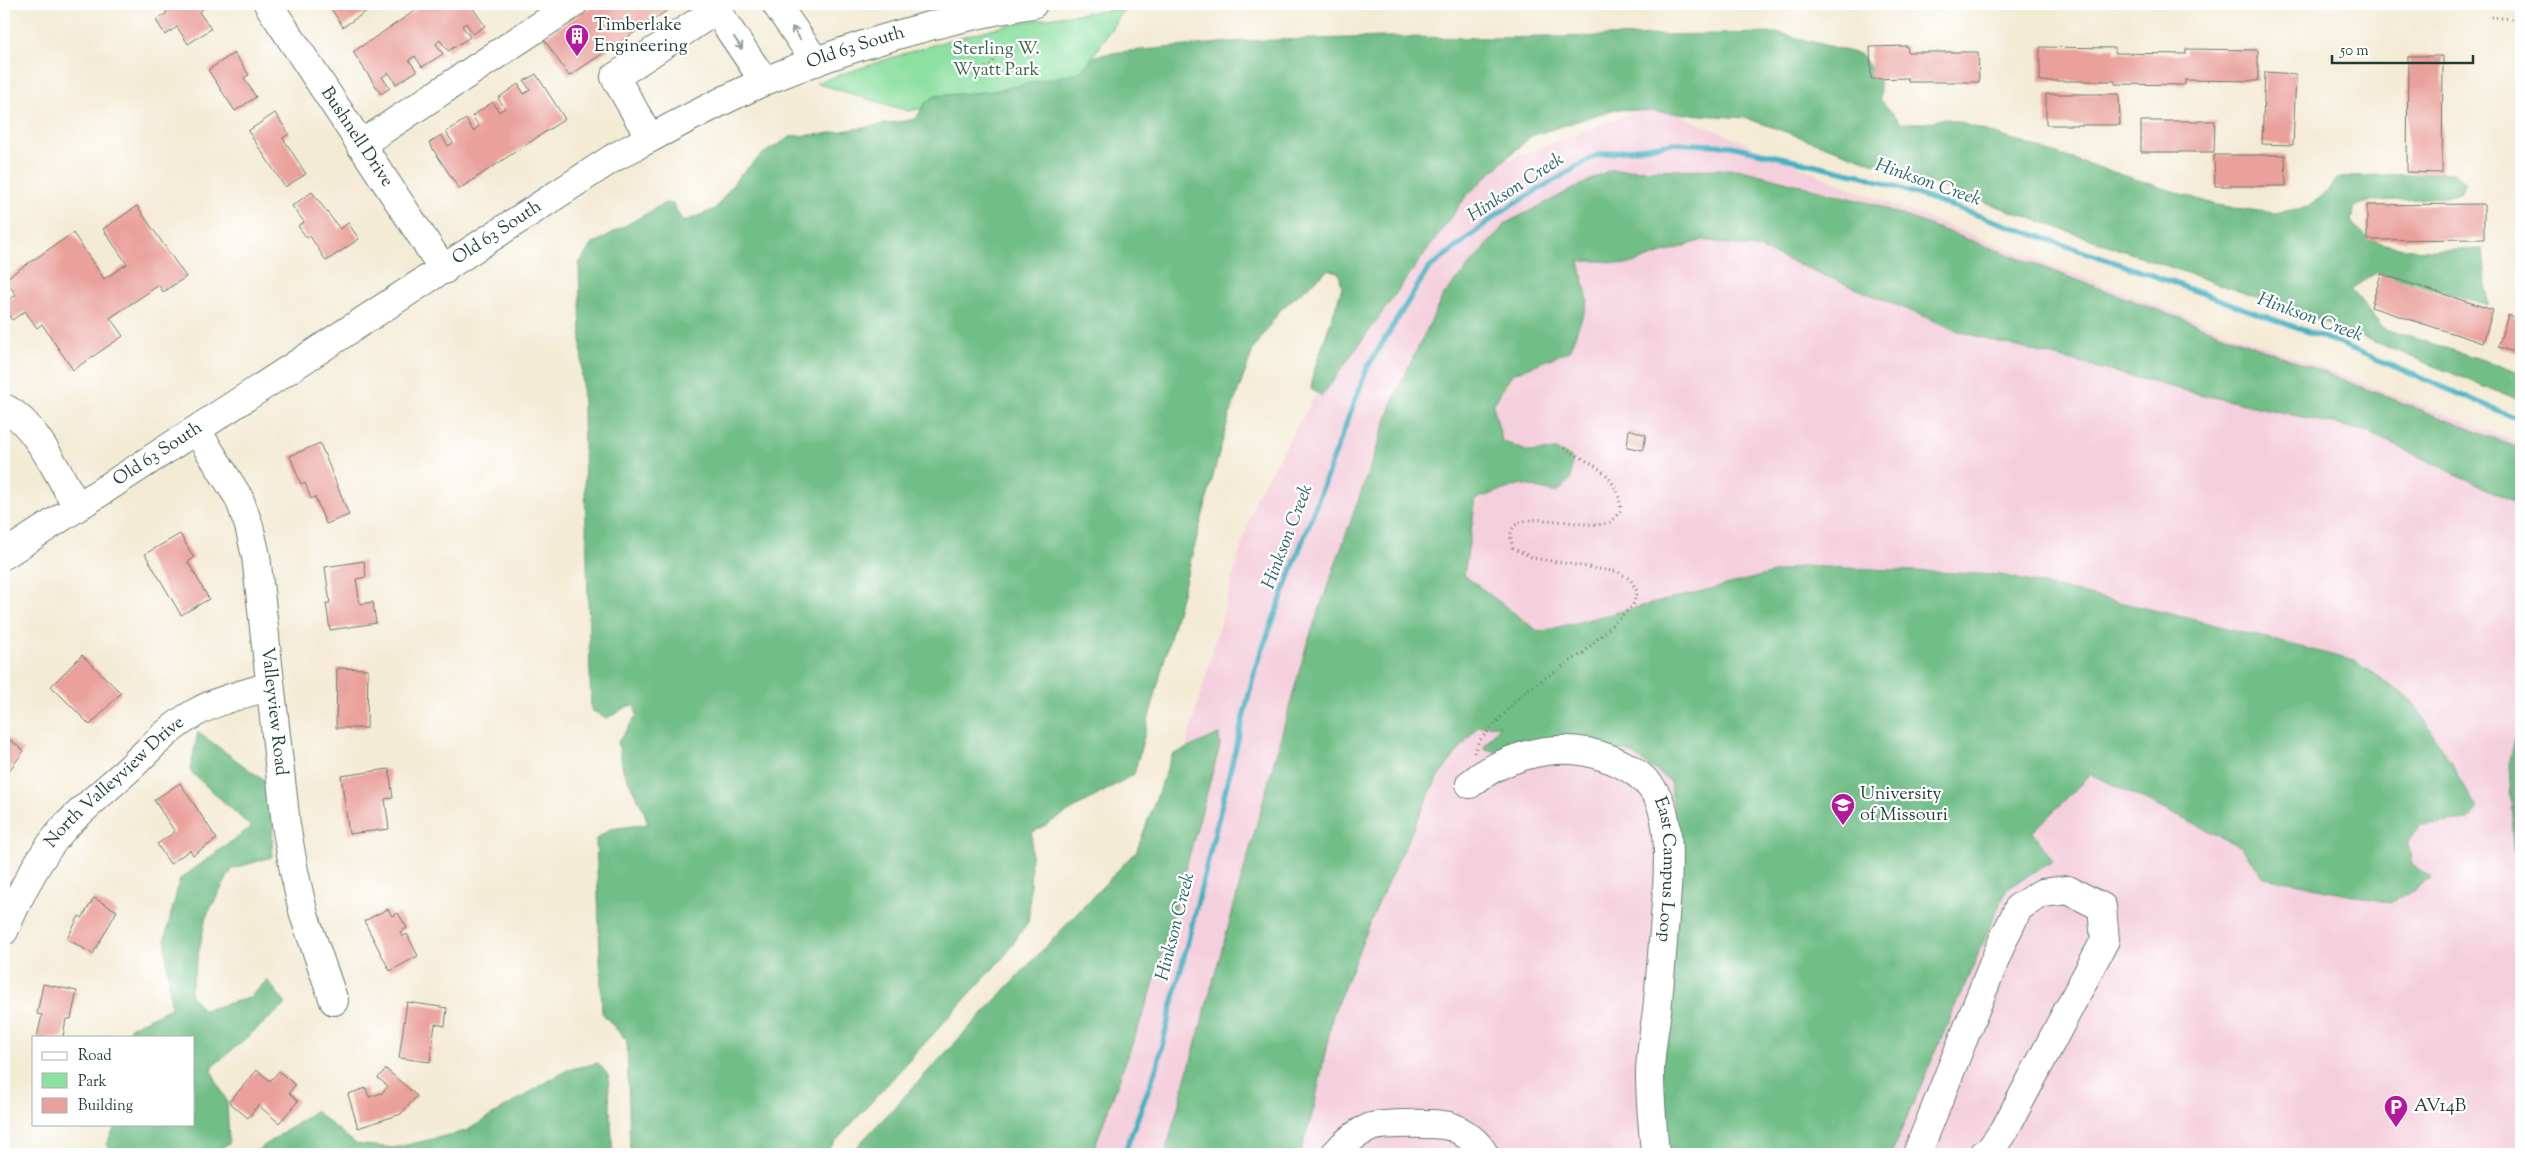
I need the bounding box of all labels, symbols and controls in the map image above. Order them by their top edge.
place label: Timberlake Engineering [594,13,688,60]
street label: Old 63 South [803,20,908,77]
building icon: Timberlake Engineering [564,23,590,57]
one-way arrow [791,26,801,40]
scale bar [2332,32,2474,64]
one-way arrow [733,35,743,49]
park label: Sterling W. Wyatt Park [952,37,1040,84]
text: 50 m [2339,41,2369,62]
street label: Bushnell Drive [314,82,399,193]
water label: Hinkson Creek [1462,146,1570,229]
water label: Hinkson Creek [1871,152,1985,214]
street label: Old 63 South [448,194,548,272]
water label: Hinkson Creek [2254,286,2367,350]
street label: Old 63 South [108,416,208,493]
water label: Hinkson Creek [1256,480,1321,593]
street label: Valleyview Road [253,646,293,777]
street label: North Valleyview Drive [39,710,190,854]
place label: University of Missouri [1860,782,1948,829]
school or university icon: University of Missouri [1830,792,1856,826]
street label: East Campus Loop [1646,793,1681,943]
water label: Hinkson Creek [1150,870,1203,984]
legend [32,1036,195,1126]
text: Road [78,1046,112,1067]
text: Park [78,1072,107,1093]
parking icon: AV14B [2383,1094,2409,1128]
place label: AV14B [2414,1094,2466,1120]
text: Building [78,1096,133,1117]

